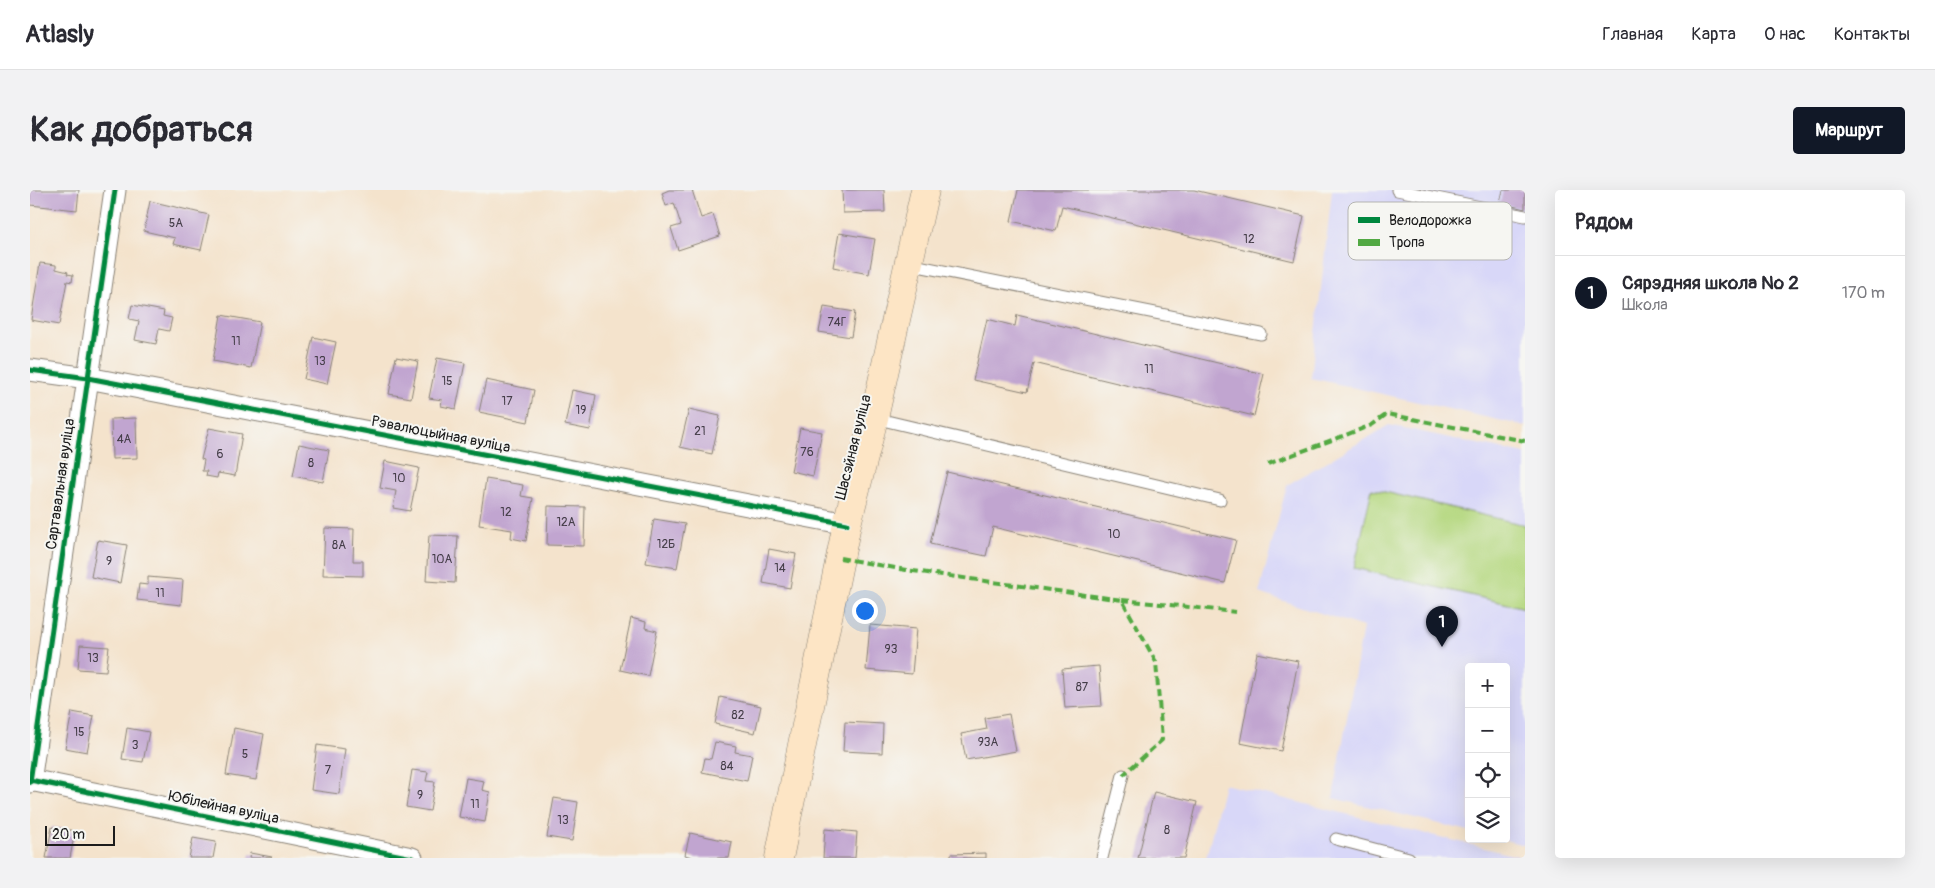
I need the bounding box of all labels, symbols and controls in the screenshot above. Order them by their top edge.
text: Atlasly [25,20,94,49]
text: Главная [1602,23,1663,46]
text: Карта [1691,23,1736,46]
text: О нас [1764,23,1806,46]
text: Контакты [1834,23,1910,46]
button: Маршрут [1793,107,1905,154]
text: Как добраться [30,108,253,152]
legend [1348,202,1512,260]
text: Рядом [1575,209,1633,236]
text: Велодорожка [1389,212,1471,229]
house number: 5А [169,216,183,231]
house number: 12 [1243,232,1255,247]
text: Тропа [1389,234,1425,251]
text: Сярэдняя школа № 2 [1622,271,1799,295]
text: 1 [1588,283,1594,303]
text: 170 m [1842,283,1885,303]
text: Школа [1622,295,1668,315]
house number: 74Г [827,315,847,330]
house number: 11 [231,334,241,349]
house number: 13 [314,354,326,369]
house number: 11 [1144,362,1154,377]
house number: 15 [441,374,453,389]
street label: Шасэйная вуліца [831,393,876,502]
house number: 17 [501,394,513,409]
house number: 19 [576,403,586,418]
street label: Рэвалюцыйная вуліца [370,412,512,457]
street label: Сартавальная вуліца [42,417,79,551]
house number: 21 [694,424,706,439]
house number: 4А [117,432,132,447]
house number: 76 [800,445,814,460]
house number: 6 [217,447,224,462]
house number: 8 [308,456,314,471]
house number: 10 [393,471,405,486]
house number: 12 [500,505,512,520]
house number: 12А [556,515,576,530]
house number: 10 [1108,527,1120,542]
house number: 12Б [657,537,675,552]
house number: 8А [332,538,346,553]
house number: 10А [432,552,453,567]
house number: 9 [106,554,112,569]
house number: 14 [774,561,786,576]
house number: 11 [155,586,165,601]
your location [852,598,878,624]
pin: 1 [1426,606,1458,647]
house number: 93 [885,642,898,657]
house number: 13 [87,651,99,666]
map controls [1465,663,1510,843]
button: + [1465,663,1510,708]
house number: 87 [1076,680,1089,695]
house number: 82 [732,708,745,723]
button: − [1465,708,1510,753]
house number: 15 [73,725,85,740]
house number: 93А [978,735,999,750]
house number: 3 [132,738,139,753]
house number: 5 [242,747,248,762]
button: locate [1465,753,1510,798]
house number: 84 [720,759,734,774]
house number: 7 [325,763,332,778]
street label: Юбілейная вуліца [167,787,281,828]
house number: 9 [417,788,423,803]
house number: 11 [470,797,480,812]
button: layers [1465,798,1510,843]
house number: 13 [557,813,569,828]
scale bar [45,823,115,846]
house number: 8 [1164,823,1170,838]
text: 20 m [52,826,85,843]

